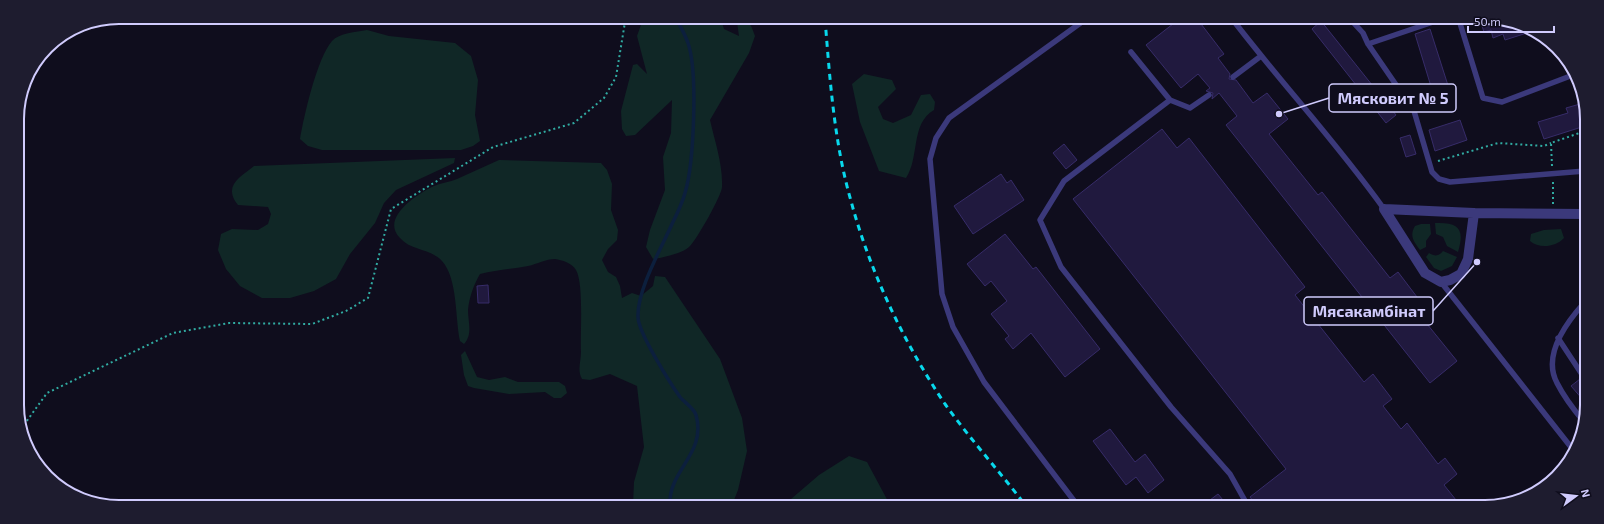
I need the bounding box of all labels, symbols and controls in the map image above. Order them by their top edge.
scale bar [1468,8,1554,34]
text: 50 m [1474,14,1501,28]
callout: Мясковит № 5 [1329,84,1456,112]
text: Мясковит № 5 [1338,88,1449,107]
callout: Мясакамбінат [1304,297,1433,325]
text: Мясакамбінат [1313,301,1425,320]
north arrow [1556,476,1596,516]
text: N [1579,488,1593,499]

